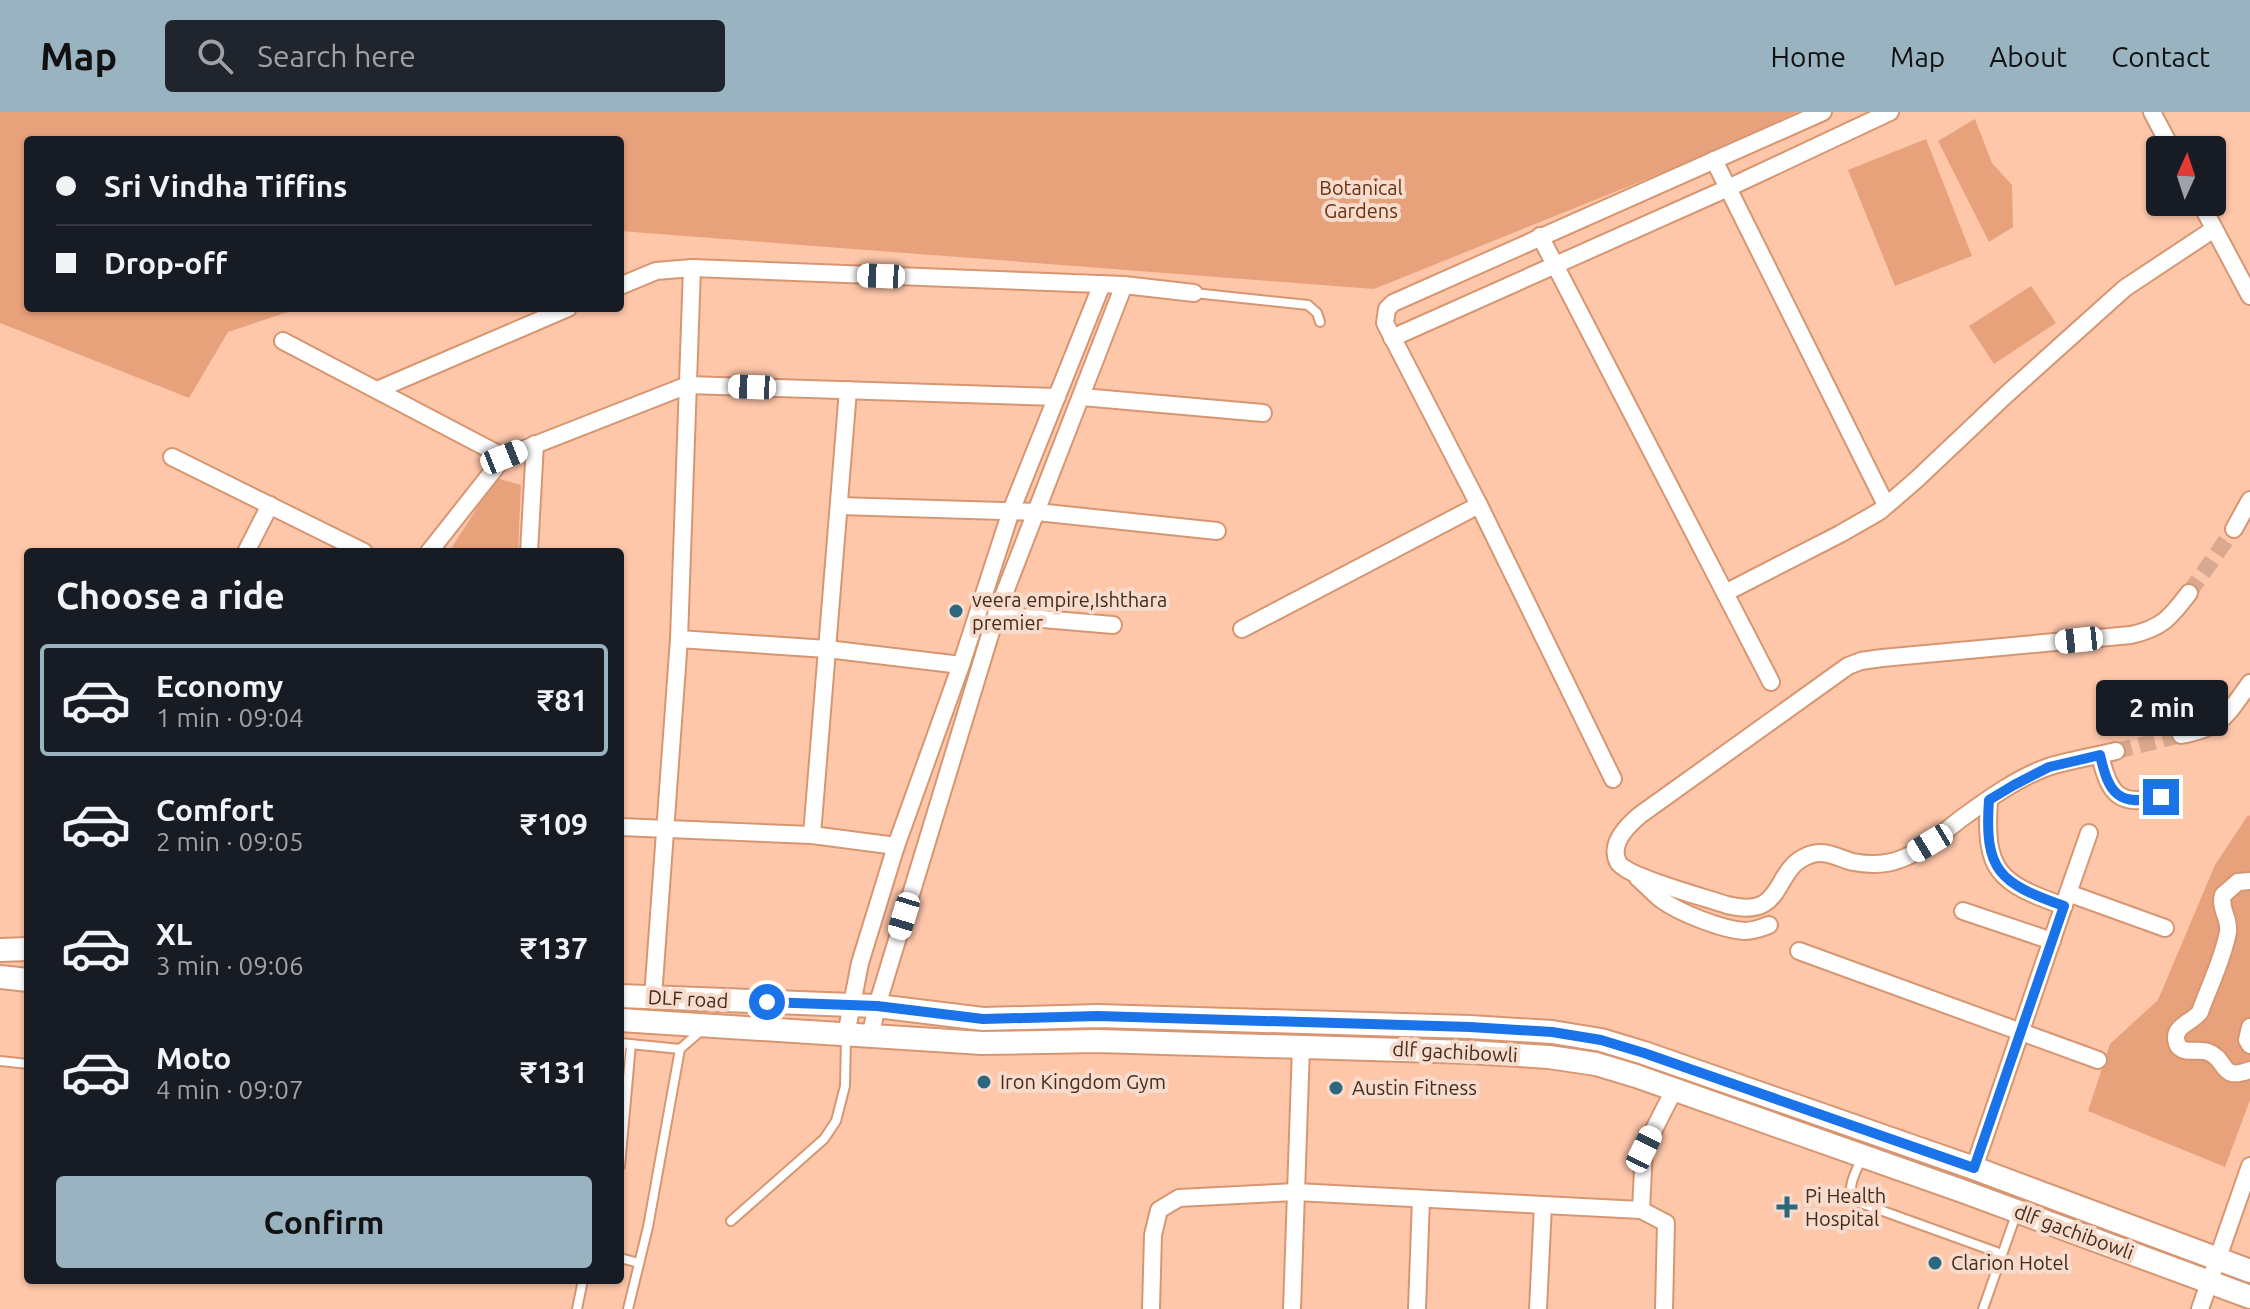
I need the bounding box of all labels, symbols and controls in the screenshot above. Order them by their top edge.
search box [165,20,725,92]
icon: search [193,34,237,78]
text: Map [40,35,117,77]
text: Search here [257,39,416,73]
text: Home [1771,41,1846,72]
text: Map [1890,41,1945,72]
text: About [1989,41,2067,72]
text: Contact [2111,41,2210,72]
north arrow [2146,136,2226,216]
map controls [2146,136,2226,216]
text: Sri Vindha Tiffins [104,169,347,203]
park label: Botanical Gardens [1319,176,1403,222]
text: Drop-off [104,246,227,280]
car [857,263,905,289]
car [728,374,776,400]
car [477,437,531,477]
text: Choose a ride [56,575,285,616]
place label: veera empire,Ishthara premier [972,588,1167,634]
marker: veera empire,Ishthara premier [947,602,965,620]
car [2054,626,2104,654]
icon: car [60,664,132,736]
text: Economy [156,669,283,703]
callout: 2 min [2095,681,2227,737]
text: ₹81 [537,683,588,717]
text: 2 min [2129,693,2195,722]
text: 1 min · 09:04 [156,703,304,732]
route end [2143,779,2179,815]
icon: car [60,788,132,860]
text: Comfort [156,793,274,827]
text: ₹109 [520,807,588,841]
car [1903,820,1957,866]
text: 2 min · 09:05 [156,827,304,856]
car [886,890,922,942]
icon: car [60,912,132,984]
text: XL [156,917,192,951]
text: ₹137 [520,931,588,965]
text: 3 min · 09:06 [156,951,304,980]
route start [749,984,785,1020]
street label: DLF road [647,985,729,1012]
icon: car [60,1036,132,1108]
street label: dlf gachibowli [1392,1037,1518,1066]
text: Moto [156,1041,231,1075]
text: ₹131 [520,1055,588,1089]
place label: Iron Kingdom Gym [1000,1070,1166,1093]
marker: Iron Kingdom Gym [975,1073,993,1091]
text: 4 min · 09:07 [156,1075,304,1104]
place label: Austin Fitness [1352,1076,1477,1099]
marker: Austin Fitness [1327,1079,1345,1097]
car [1623,1122,1665,1176]
button: Confirm [56,1176,592,1268]
place label: Pi Health Hospital [1805,1184,1886,1230]
marker: Pi Health Hospital [1776,1196,1798,1218]
street label: dlf gachibowli [2011,1199,2137,1264]
place label: Clarion Hotel [1951,1251,2069,1274]
marker: Clarion Hotel [1926,1254,1944,1272]

